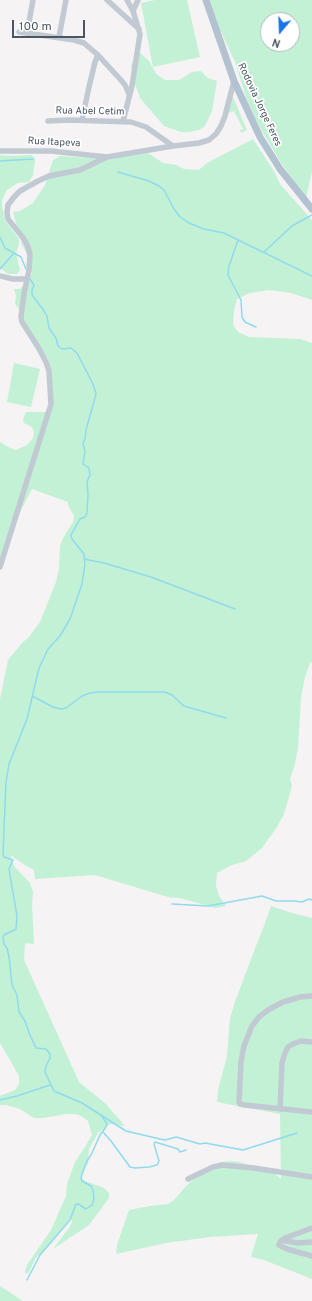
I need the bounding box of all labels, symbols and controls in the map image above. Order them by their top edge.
scale bar [14,12,87,38]
north arrow [260,12,300,52]
text: 100 m [19,19,52,35]
text: N [270,34,282,50]
street label: Rodovia Jorge Feres [234,61,284,149]
street label: Rua Abel Cetim [55,105,125,119]
street label: Rua Itapeva [27,136,81,150]

